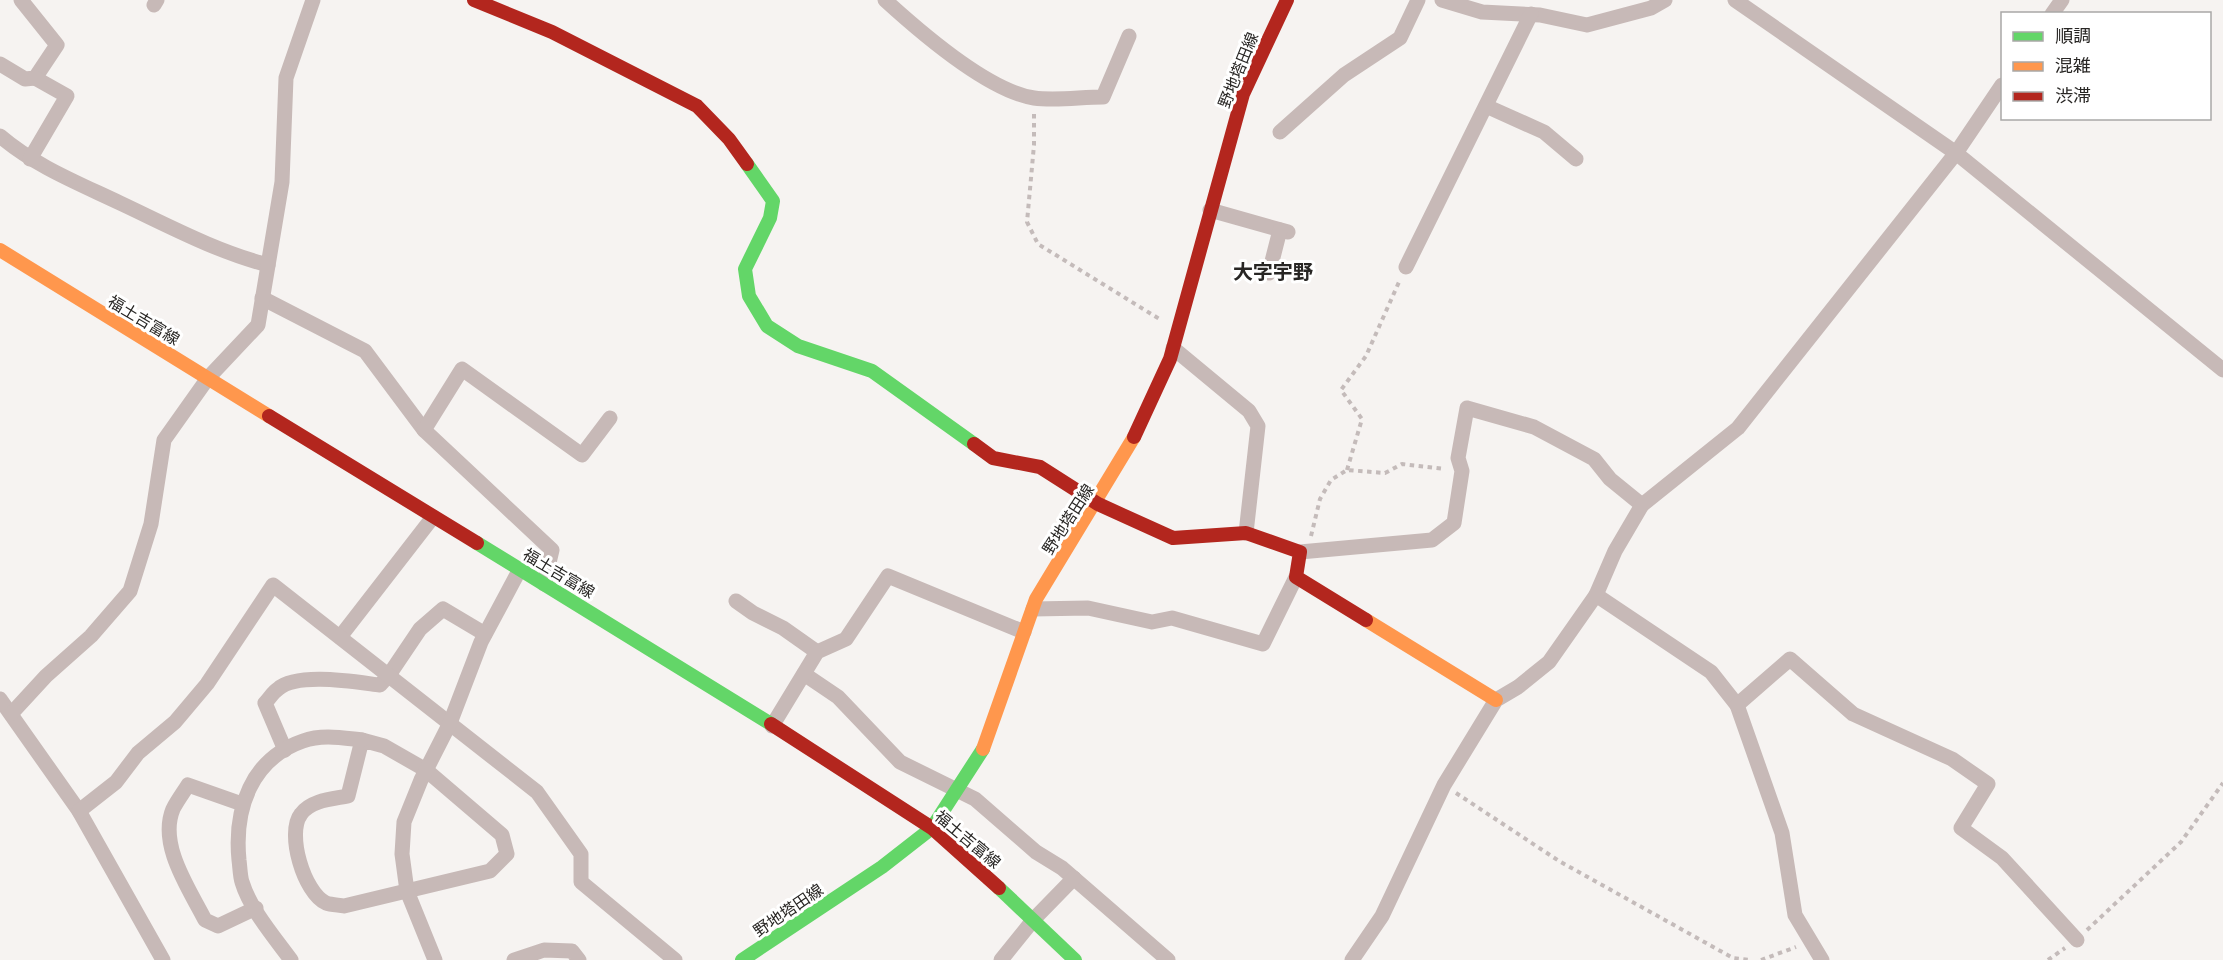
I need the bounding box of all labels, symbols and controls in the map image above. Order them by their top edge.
legend [2001,12,2211,120]
text: 順調 [2055,24,2091,47]
street label: 野地塔田線 [1214,29,1262,111]
text: 混雑 [2055,54,2091,77]
text: 渋滞 [2055,84,2091,107]
district label: 大字宇野 [1233,259,1313,284]
street label: 福土吉富線 [105,291,183,349]
street label: 野地塔田線 [1038,480,1098,558]
street label: 福土吉富線 [520,544,598,602]
street label: 福土吉富線 [931,806,1005,872]
street label: 野地塔田線 [749,879,827,941]

